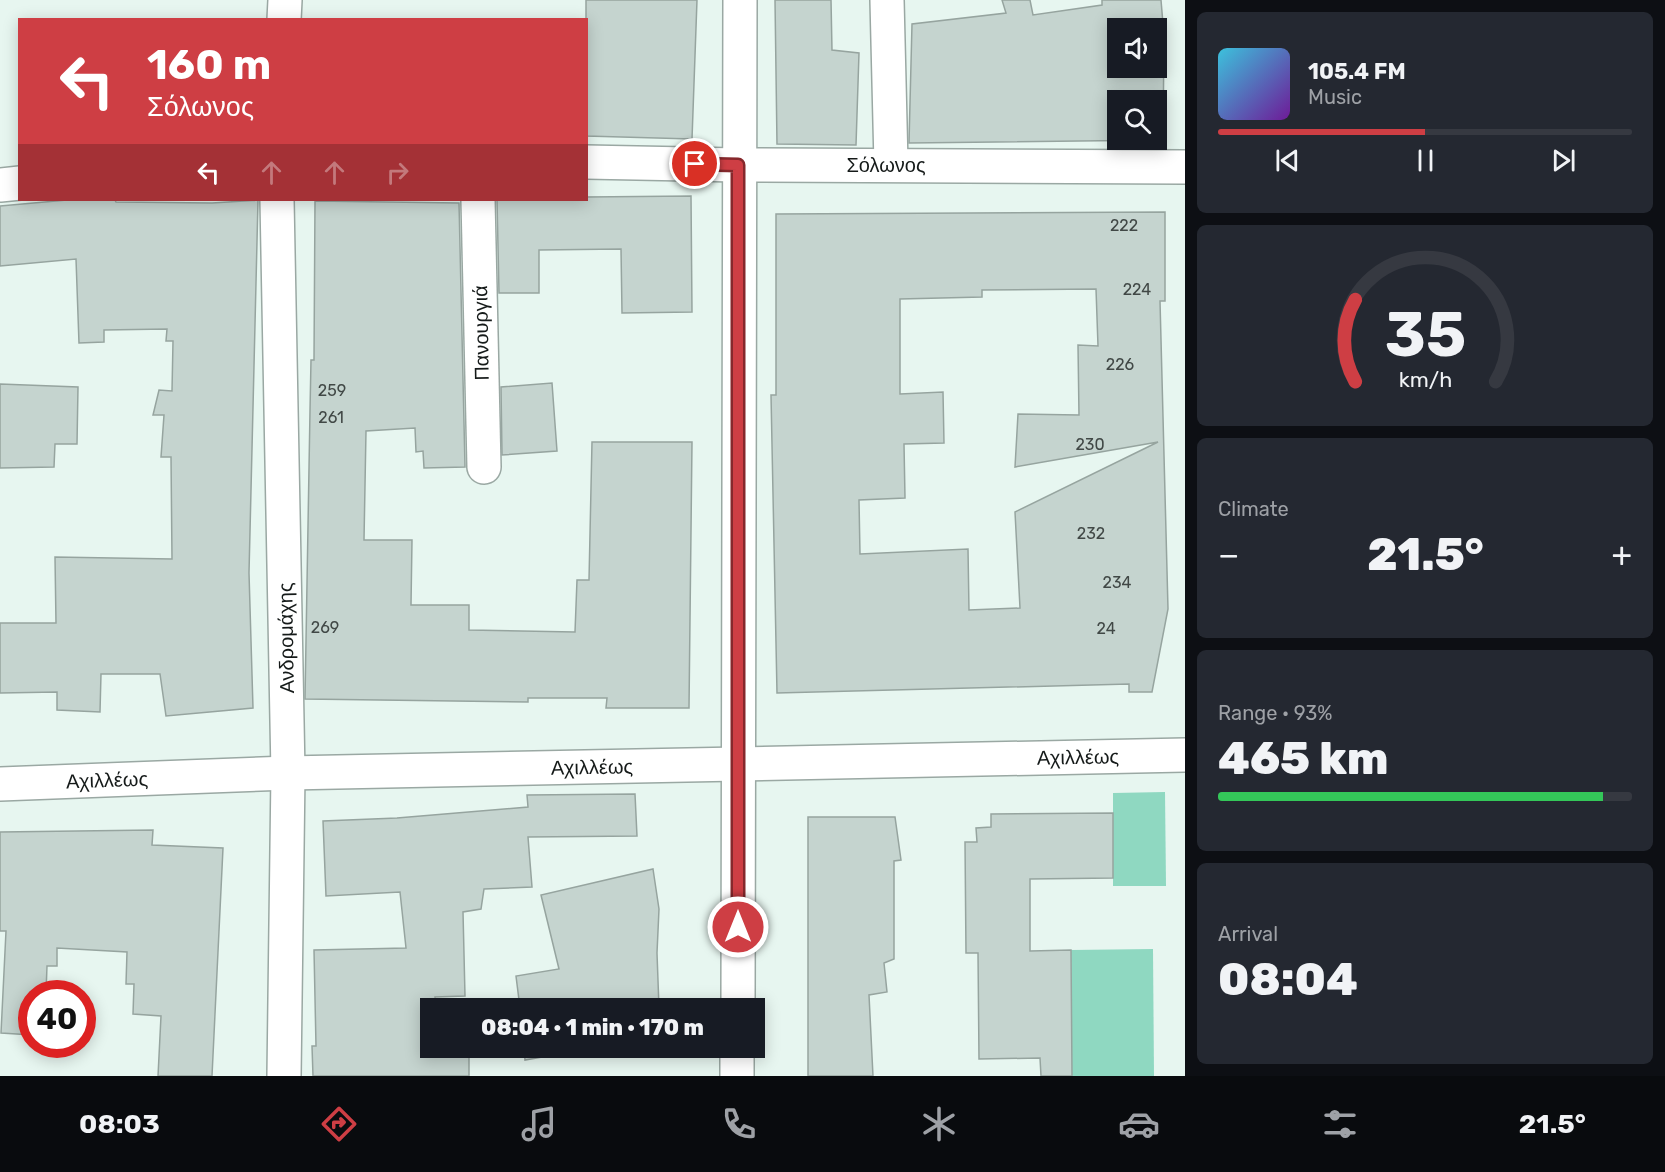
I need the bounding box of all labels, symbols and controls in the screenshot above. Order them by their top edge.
map controls [1107,18,1167,150]
button: sound [1107,18,1167,78]
text: 160 m [147,40,271,90]
icon: left [48,42,126,120]
text: 105.4 FM [1308,58,1406,85]
text: Music [1308,85,1362,109]
button: search [1107,90,1167,150]
text: Σόλωνος [147,91,254,123]
pin [669,138,720,189]
icon: previous [1271,144,1304,177]
icon: pause [1409,144,1442,177]
icon: next [1547,144,1580,177]
icon: arrive [678,147,711,180]
street label: Σόλωνος [846,153,926,177]
icon: left [192,156,225,189]
icon: ahead [255,156,288,189]
icon: ahead [318,156,351,189]
icon: right [381,156,414,189]
house number: 222 [1110,216,1138,235]
house number: 224 [1123,280,1151,299]
street label: Πανουργιά [468,285,494,381]
text: 35 [1384,298,1466,372]
house number: 226 [1106,355,1135,374]
text: km/h [1398,368,1452,393]
house number: 259 [318,381,346,400]
house number: 261 [318,408,344,427]
house number: 230 [1075,435,1105,454]
text: Climate [1218,497,1289,521]
house number: 232 [1077,524,1105,543]
text: 21.5° [1367,528,1484,581]
text: − [1218,535,1239,574]
text: + [1611,535,1632,574]
house number: 234 [1103,573,1132,592]
street label: Ανδρομάχης [273,582,299,694]
house number: 269 [311,618,339,637]
house number: 24 [1096,619,1116,638]
text: Range · 93% [1218,701,1333,725]
text: 465 km [1218,732,1389,785]
street label: Αχιλλέως [1037,744,1120,770]
street label: Αχιλλέως [551,754,634,780]
street label: Αχιλλέως [66,767,149,793]
position arrow [706,895,770,959]
text: Arrival [1218,922,1278,946]
text: 08:04 [1218,953,1358,1006]
speed limit sign: 40 [18,980,96,1058]
text: 08:04 · 1 min · 170 m [481,1014,704,1041]
icon: directions [318,1103,360,1145]
icon: music [518,1103,560,1145]
icon: phone [718,1103,760,1145]
icon: climate [918,1103,960,1145]
icon: car [1118,1103,1160,1145]
icon: filters [1319,1103,1361,1145]
text: 08:03 [79,1108,160,1140]
text: 21.5° [1519,1108,1586,1140]

